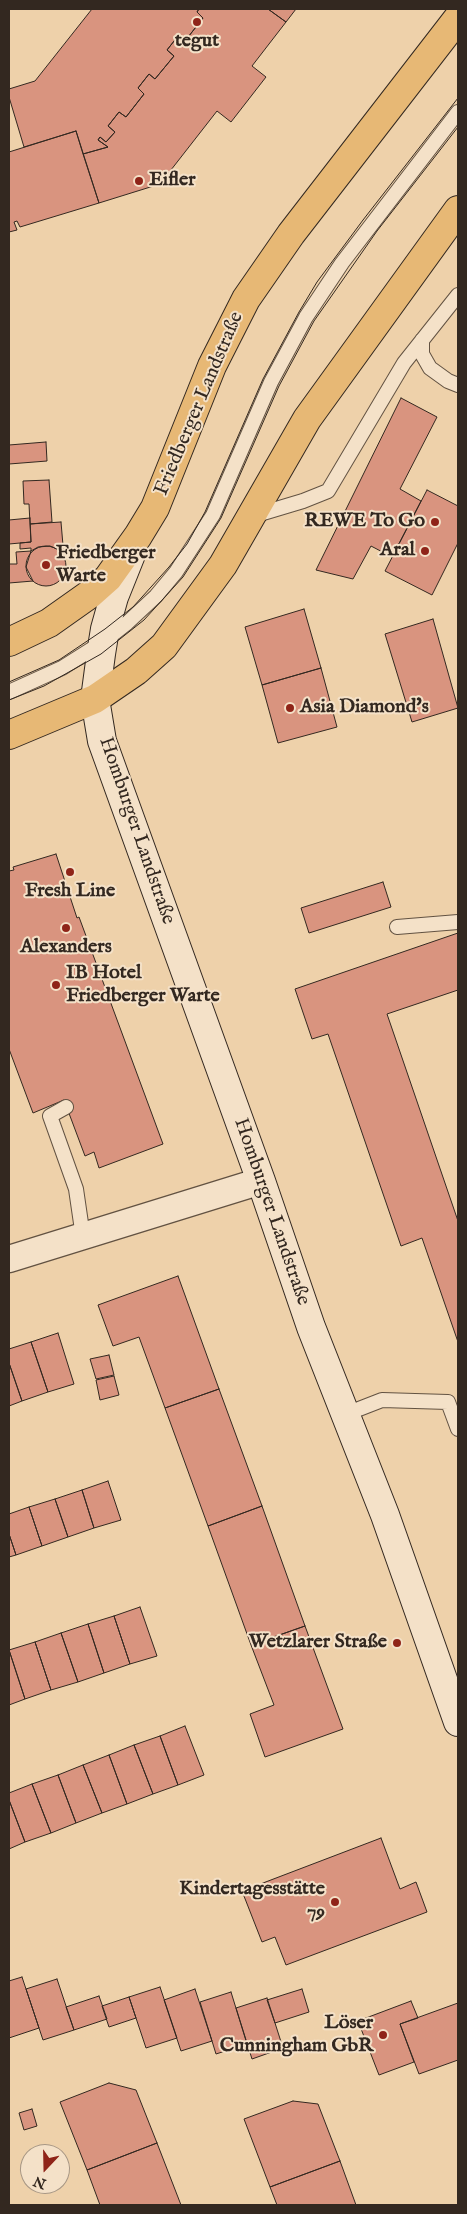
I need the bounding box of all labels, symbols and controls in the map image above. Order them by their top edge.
marker: tegut [191,16,203,28]
place label: tegut [175,30,219,54]
place label: Eifler [149,169,196,193]
marker: Eifler [133,175,145,187]
street label: Friedberger Landstraße [150,308,250,500]
place label: REWE To Go [304,510,425,534]
marker: REWE To Go [429,516,441,528]
place label: Aral [380,539,415,563]
place label: Friedberger Warte [56,542,155,589]
marker: Aral [419,545,431,557]
marker: Friedberger Warte [40,559,52,571]
place label: Asia Diamond's [300,696,429,720]
marker: Asia Diamond's [284,702,296,714]
street label: Homburger Landstraße [93,734,179,928]
marker: Fresh Line [64,866,76,878]
place label: Fresh Line [25,880,115,904]
marker: Alexanders [60,922,72,934]
place label: Alexanders [20,936,112,960]
place label: IB Hotel Friedberger Warte [66,962,220,1009]
marker: IB Hotel Friedberger Warte [50,979,62,991]
street label: Homburger Landstraße [228,1115,314,1309]
place label: Wetzlarer Straße [249,1631,387,1655]
marker: Wetzlarer Straße [391,1637,403,1649]
place label: Kindertagesstätte 79 [179,1878,325,1925]
marker: Kindertagesstätte 79 [329,1896,341,1908]
place label: Löser Cunningham GbR [220,2012,373,2059]
marker: Löser Cunningham GbR [377,2029,389,2041]
north arrow [20,2144,70,2194]
text: N [31,2171,49,2193]

